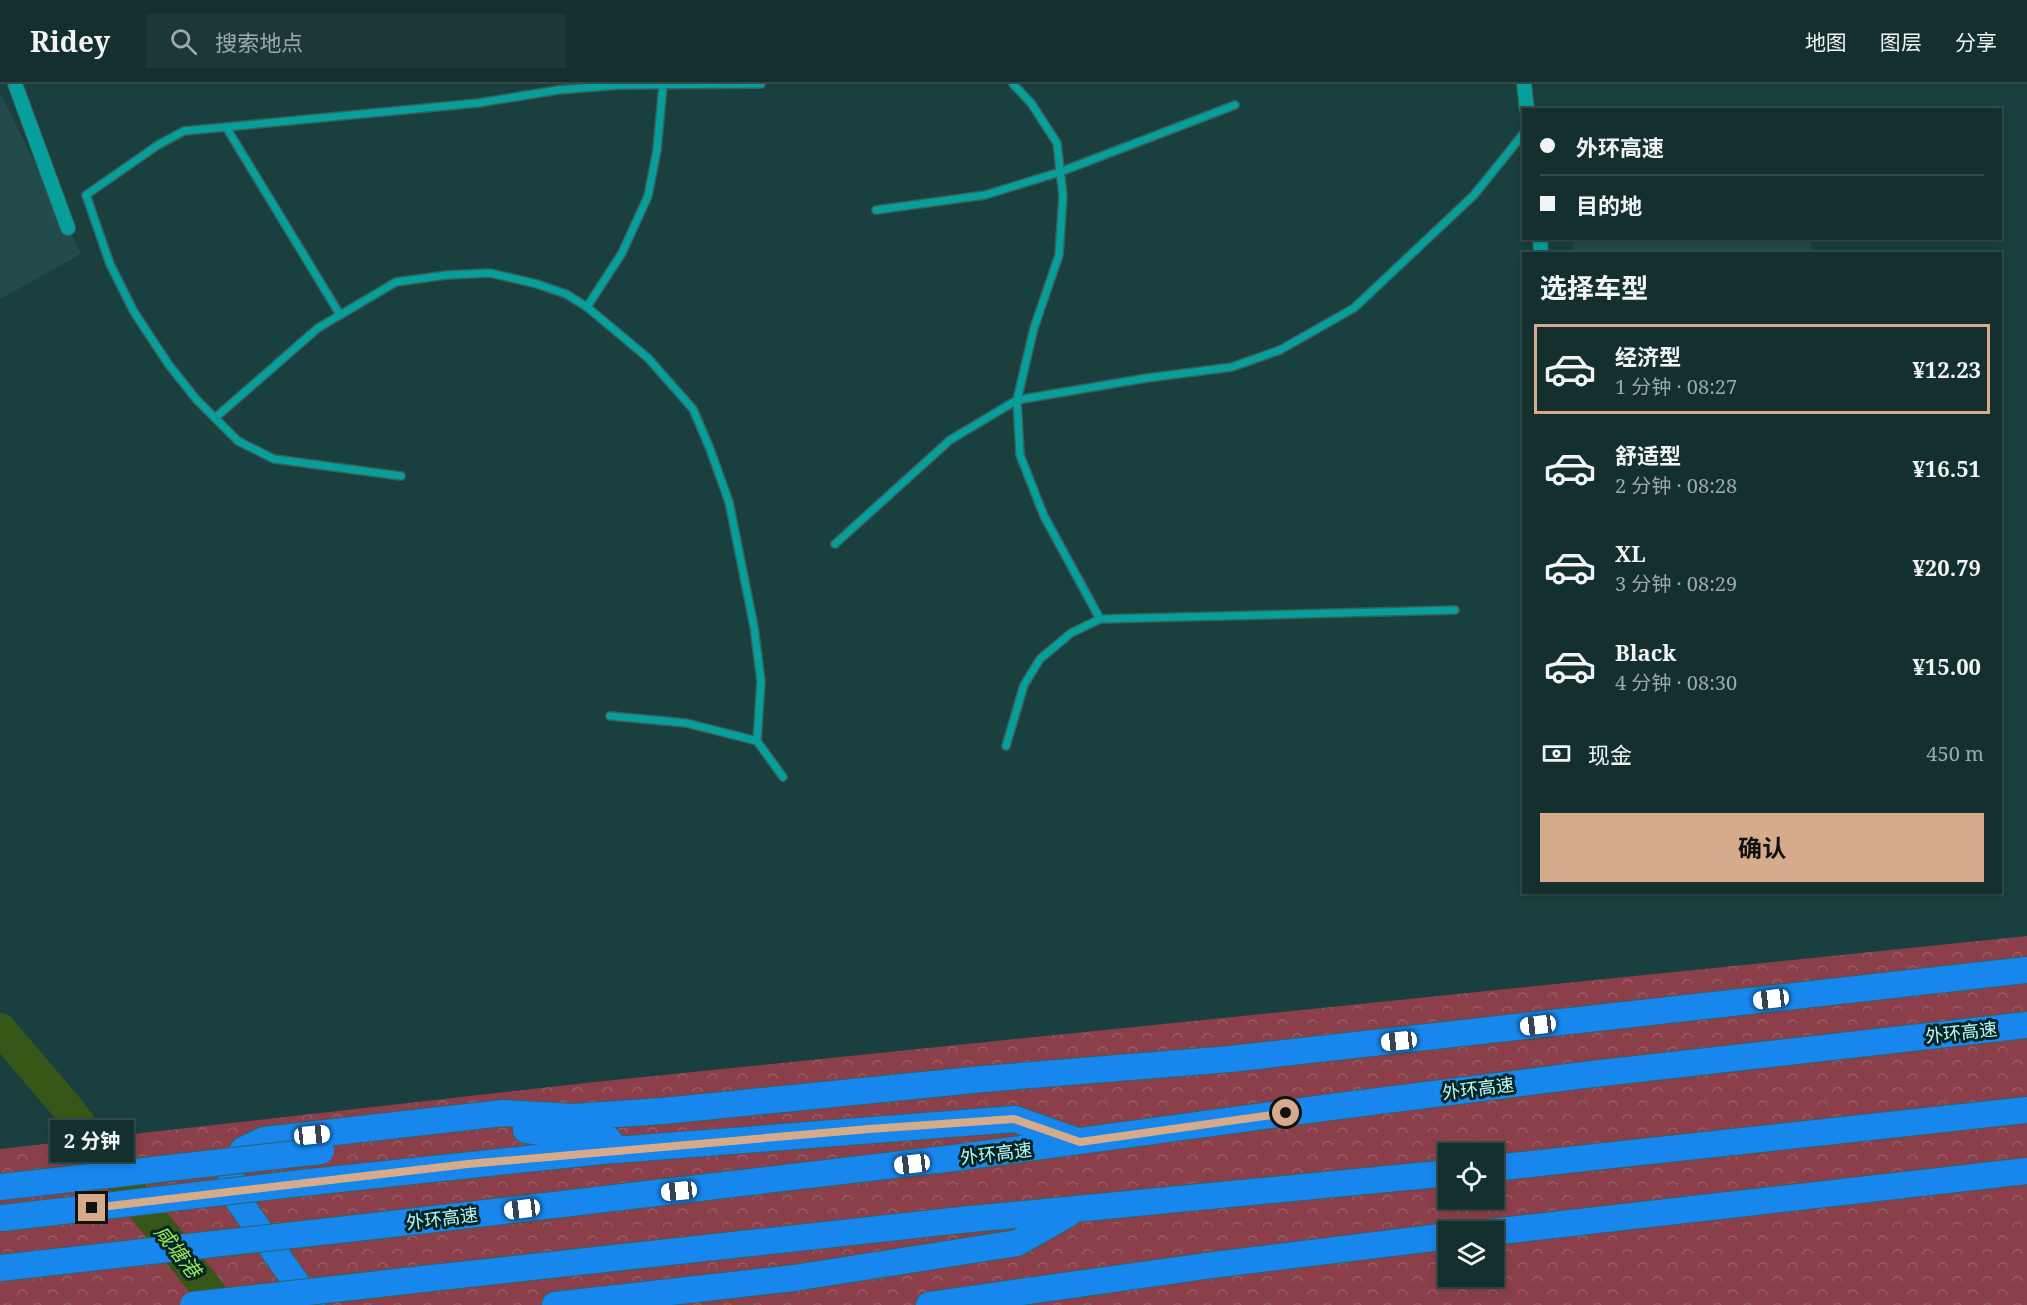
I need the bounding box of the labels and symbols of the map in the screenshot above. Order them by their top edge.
car [1752,988,1790,1010]
car [1519,1014,1557,1036]
street label: 外环高速 [1924,1016,1998,1048]
car [1380,1030,1418,1052]
street label: 外环高速 [1441,1072,1515,1104]
route start [1272,1099,1299,1126]
callout: 2 分钟 [50,1121,134,1163]
car [293,1124,331,1146]
street label: 外环高速 [959,1137,1033,1169]
car [893,1153,931,1175]
car [660,1180,698,1202]
route end [78,1194,105,1221]
car [503,1198,541,1220]
street label: 外环高速 [405,1202,479,1234]
water label: 咸塘港 [149,1219,209,1285]

